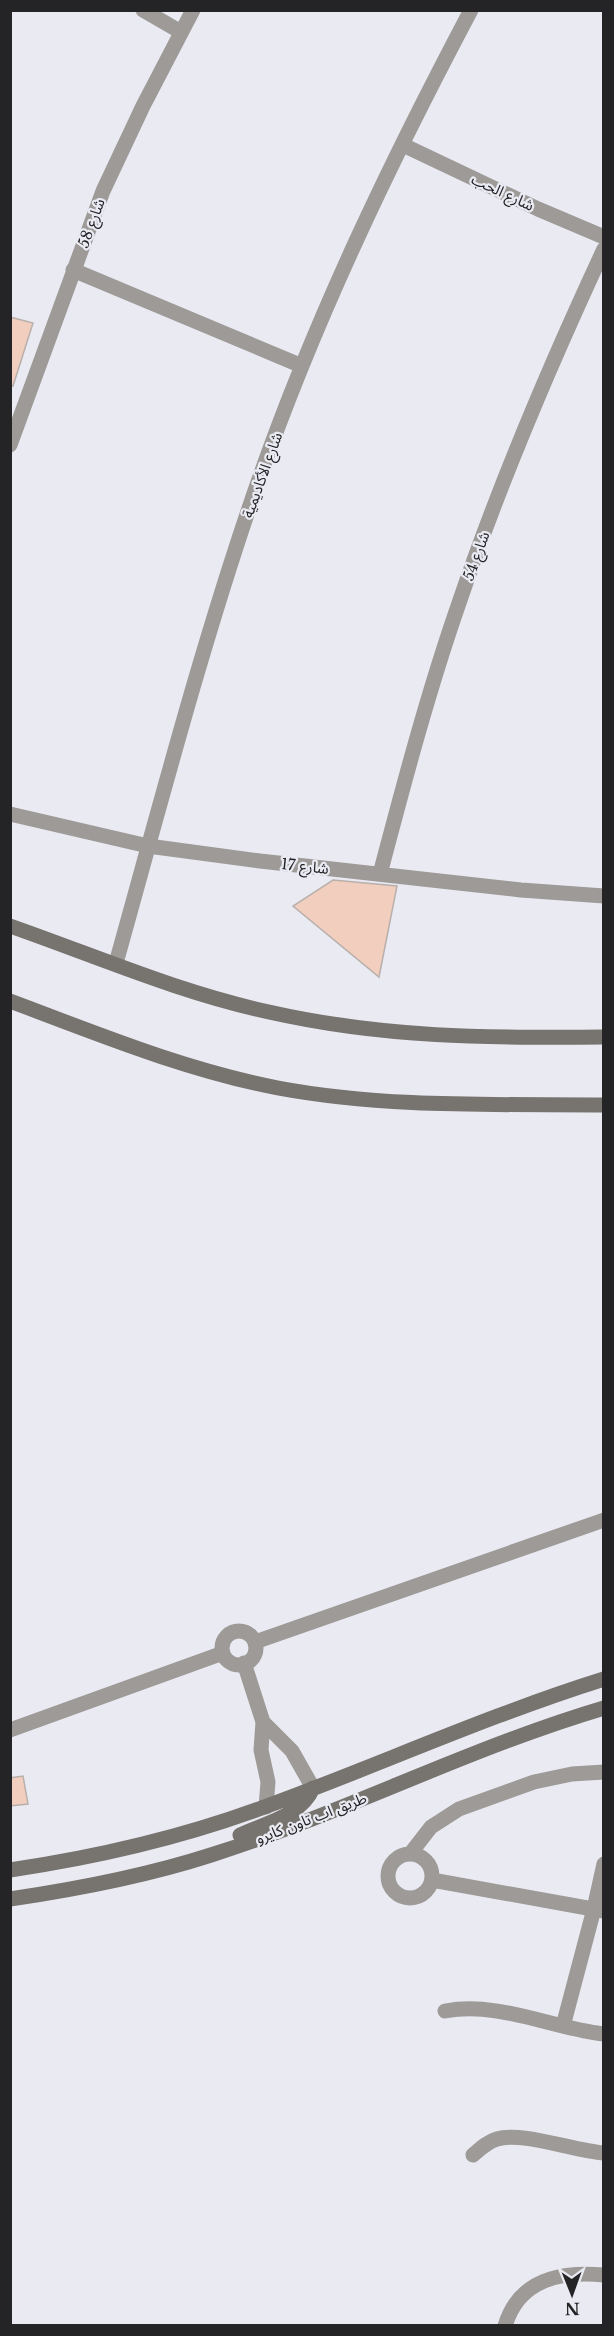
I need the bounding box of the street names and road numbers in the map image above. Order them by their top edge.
street label: شارع الحب [467,169,538,218]
street label: شارع 58 [73,195,112,251]
street label: شارع الأكاديمية [238,429,289,521]
street label: شارع 54 [458,529,497,584]
street label: شارع 17 [280,854,330,881]
street label: طريق اب تاون كايرو [253,1788,369,1849]

